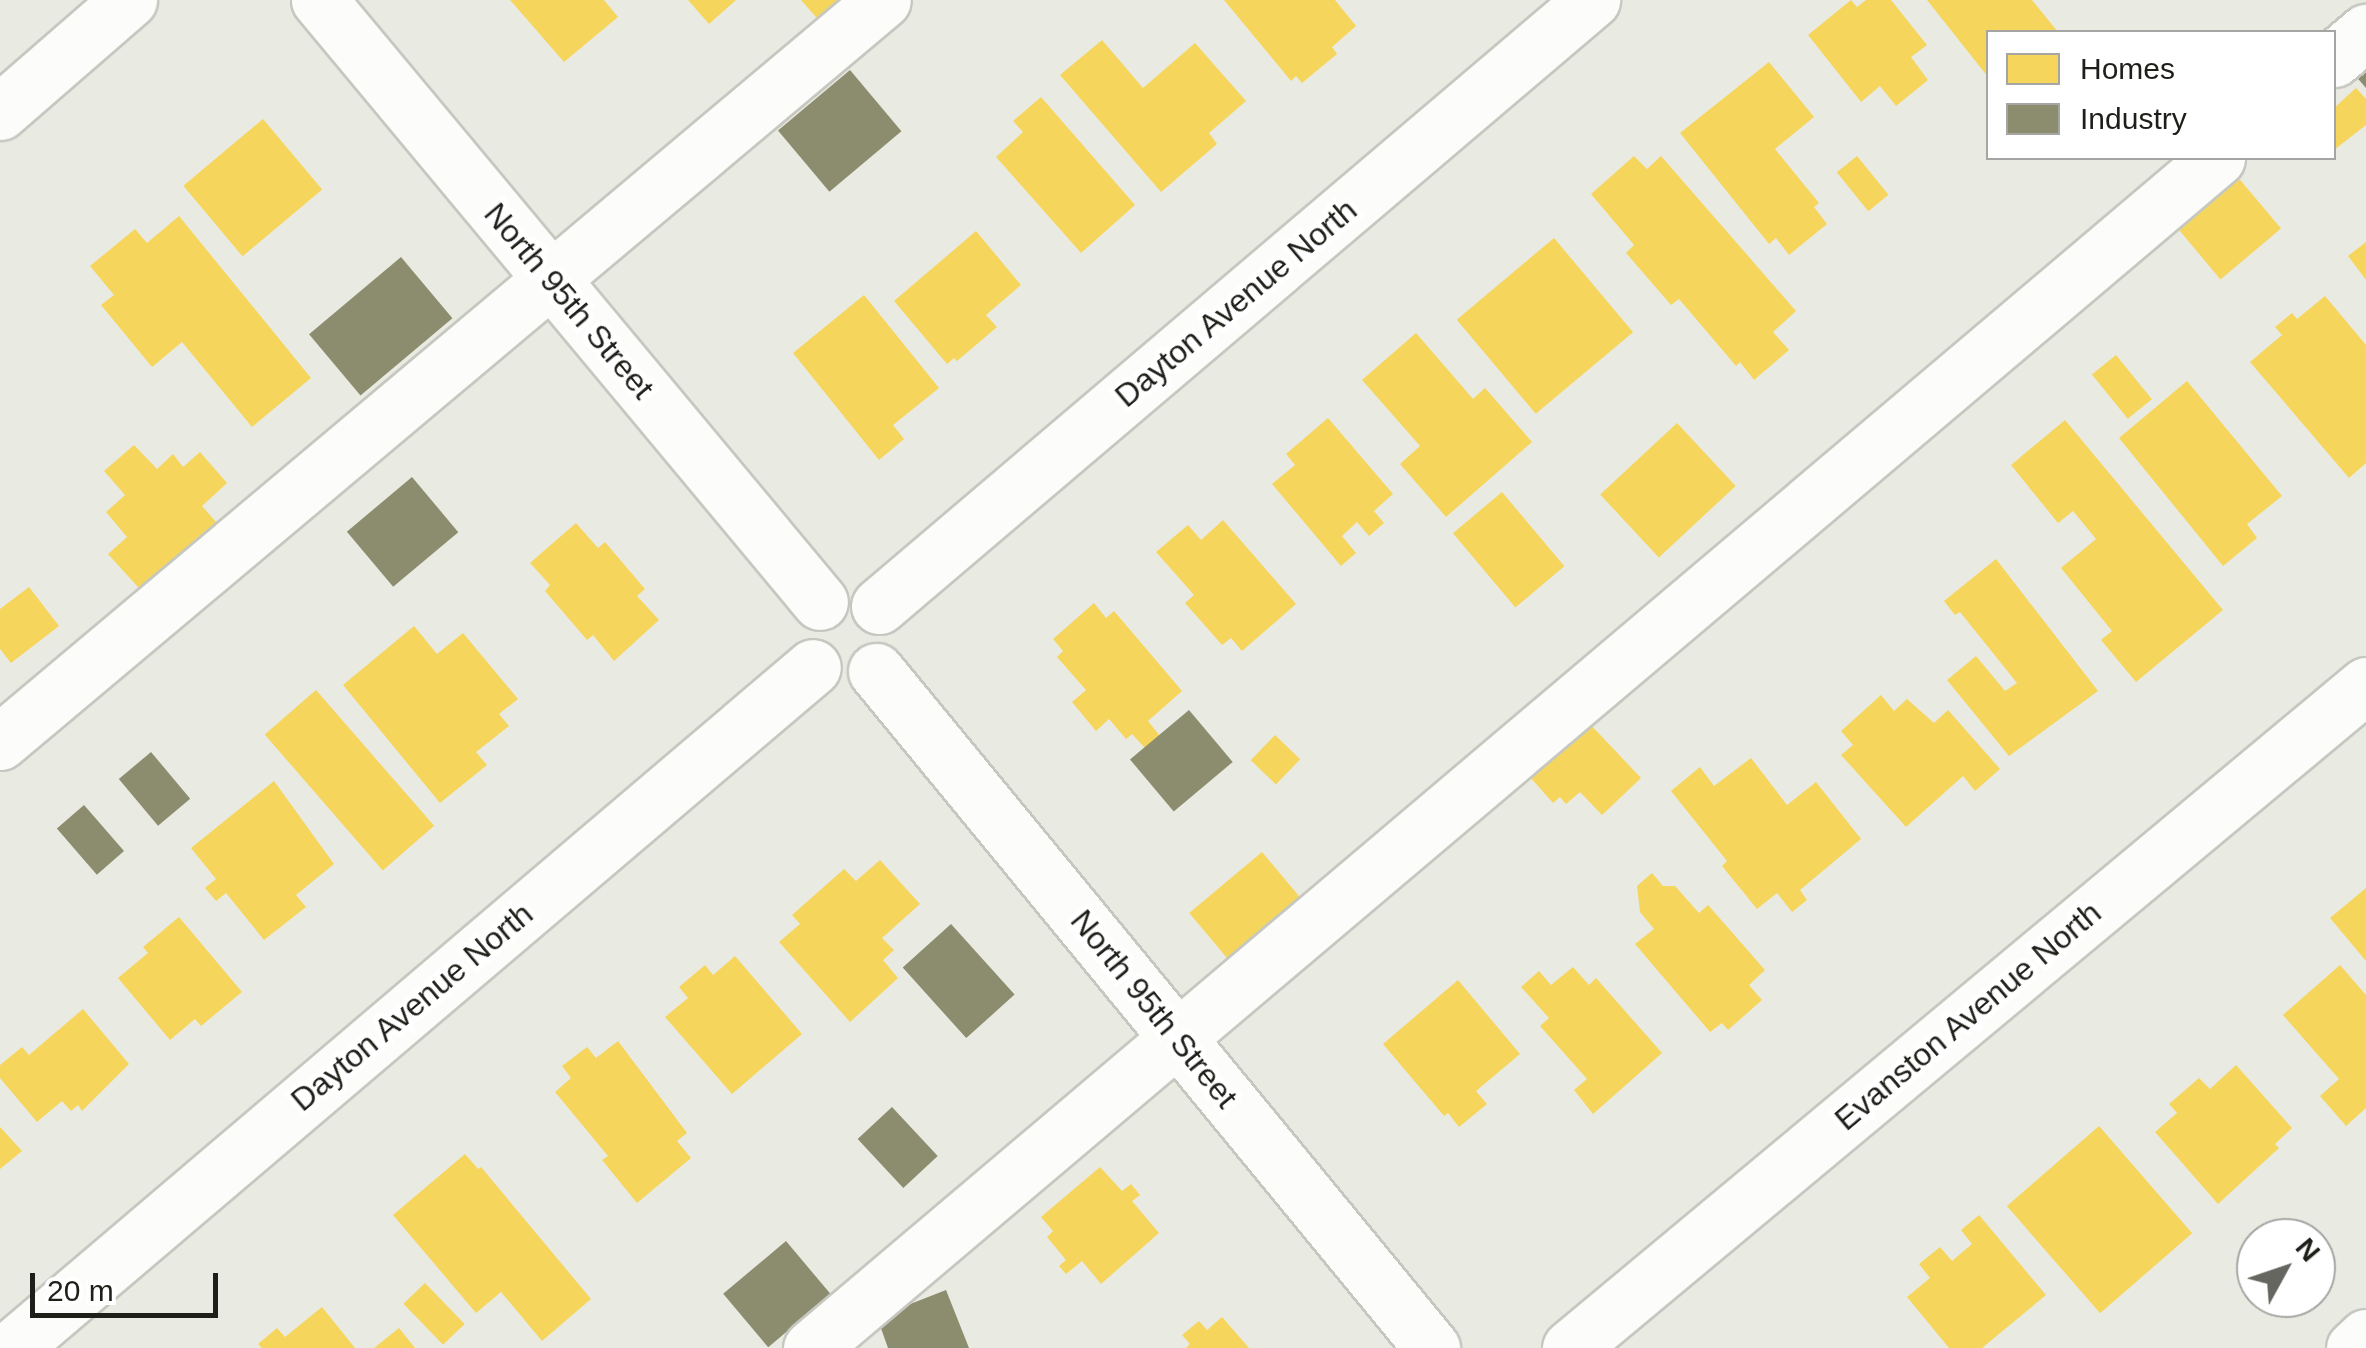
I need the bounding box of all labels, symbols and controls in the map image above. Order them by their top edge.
legend [1986,30,2336,160]
text: Homes [2080,52,2175,85]
text: Industry [2080,102,2187,135]
street label: Dayton Avenue North [1107,190,1365,416]
street label: North 95th Street [476,195,662,407]
street label: Evanston Avenue North [1826,893,2110,1139]
street label: Dayton Avenue North [283,894,541,1120]
street label: North 95th Street [1062,902,1246,1116]
north arrow [2236,1218,2336,1318]
text: N [2289,1232,2326,1267]
scale bar [35,1253,222,1315]
text: 20 m [47,1274,114,1307]

